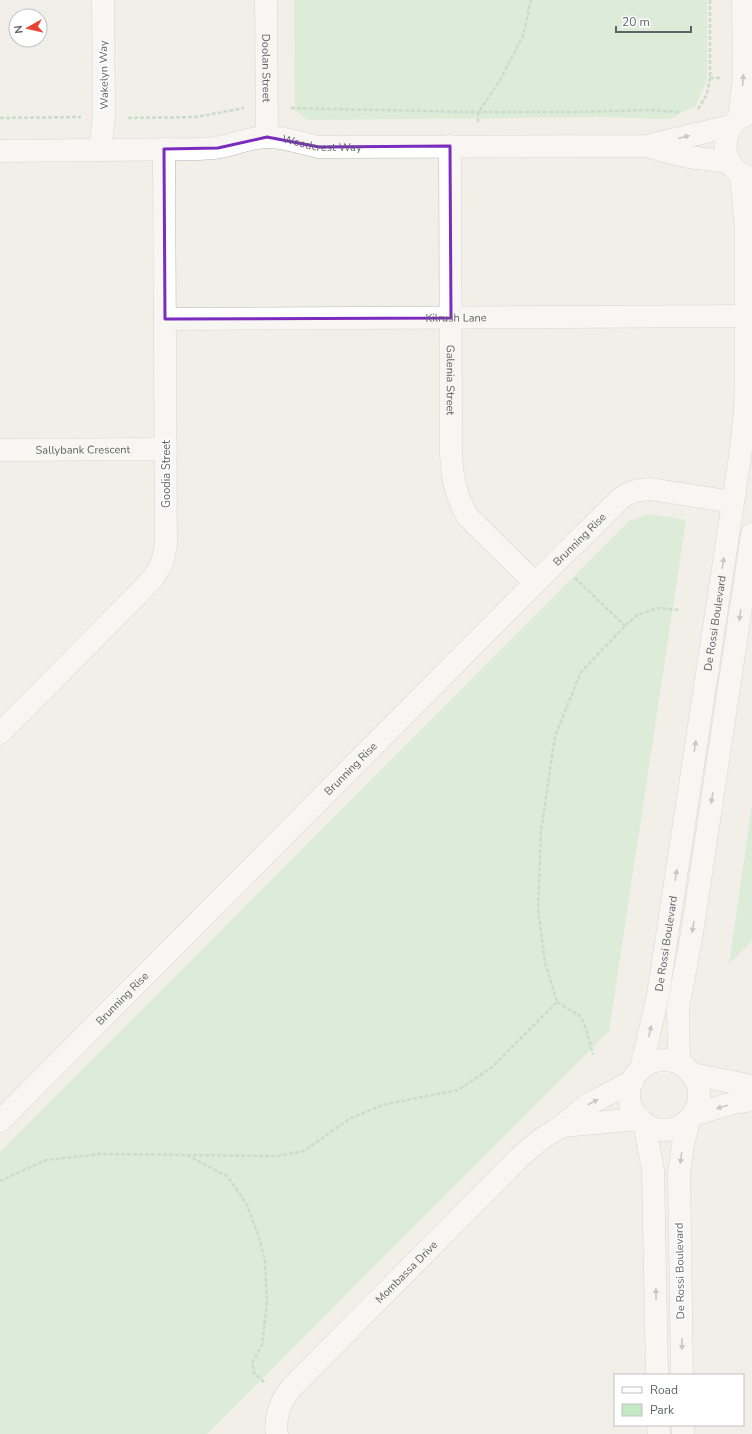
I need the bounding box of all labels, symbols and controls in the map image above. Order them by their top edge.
north arrow [8,8,48,48]
scale bar [616,8,691,34]
text: 20 m [622,14,650,30]
text: N [11,24,27,34]
street label: Doolan Street [259,34,274,103]
street label: Wakelyn Way [96,40,112,110]
one-way arrow [740,74,747,86]
street label: Woodcrest Way [281,131,362,155]
one-way arrow [678,134,690,140]
street label: Kilrush Lane [425,310,487,325]
street label: Galenia Street [443,345,458,415]
street label: Goodia Street [159,440,174,508]
street label: Sallybank Crescent [36,442,131,457]
street label: Brunning Rise [549,509,609,569]
one-way arrow [720,556,726,569]
street label: De Rossi Boulevard [700,574,729,672]
one-way arrow [737,608,743,621]
street label: Brunning Rise [321,739,380,798]
one-way arrow [692,740,698,753]
one-way arrow [709,792,715,805]
one-way arrow [673,869,679,881]
street label: De Rossi Boulevard [651,895,681,992]
one-way arrow [690,921,696,933]
street label: Brunning Rise [92,968,152,1028]
one-way arrow [648,1025,654,1037]
one-way arrow [587,1099,599,1106]
one-way arrow [716,1104,729,1110]
one-way arrow [678,1152,684,1164]
street label: De Rossi Boulevard [672,1223,688,1319]
street label: Mombassa Drive [372,1237,441,1306]
one-way arrow [653,1287,659,1300]
one-way arrow [678,1338,685,1350]
legend [614,1374,744,1426]
text: Road [650,1382,678,1398]
text: Park [650,1402,675,1418]

